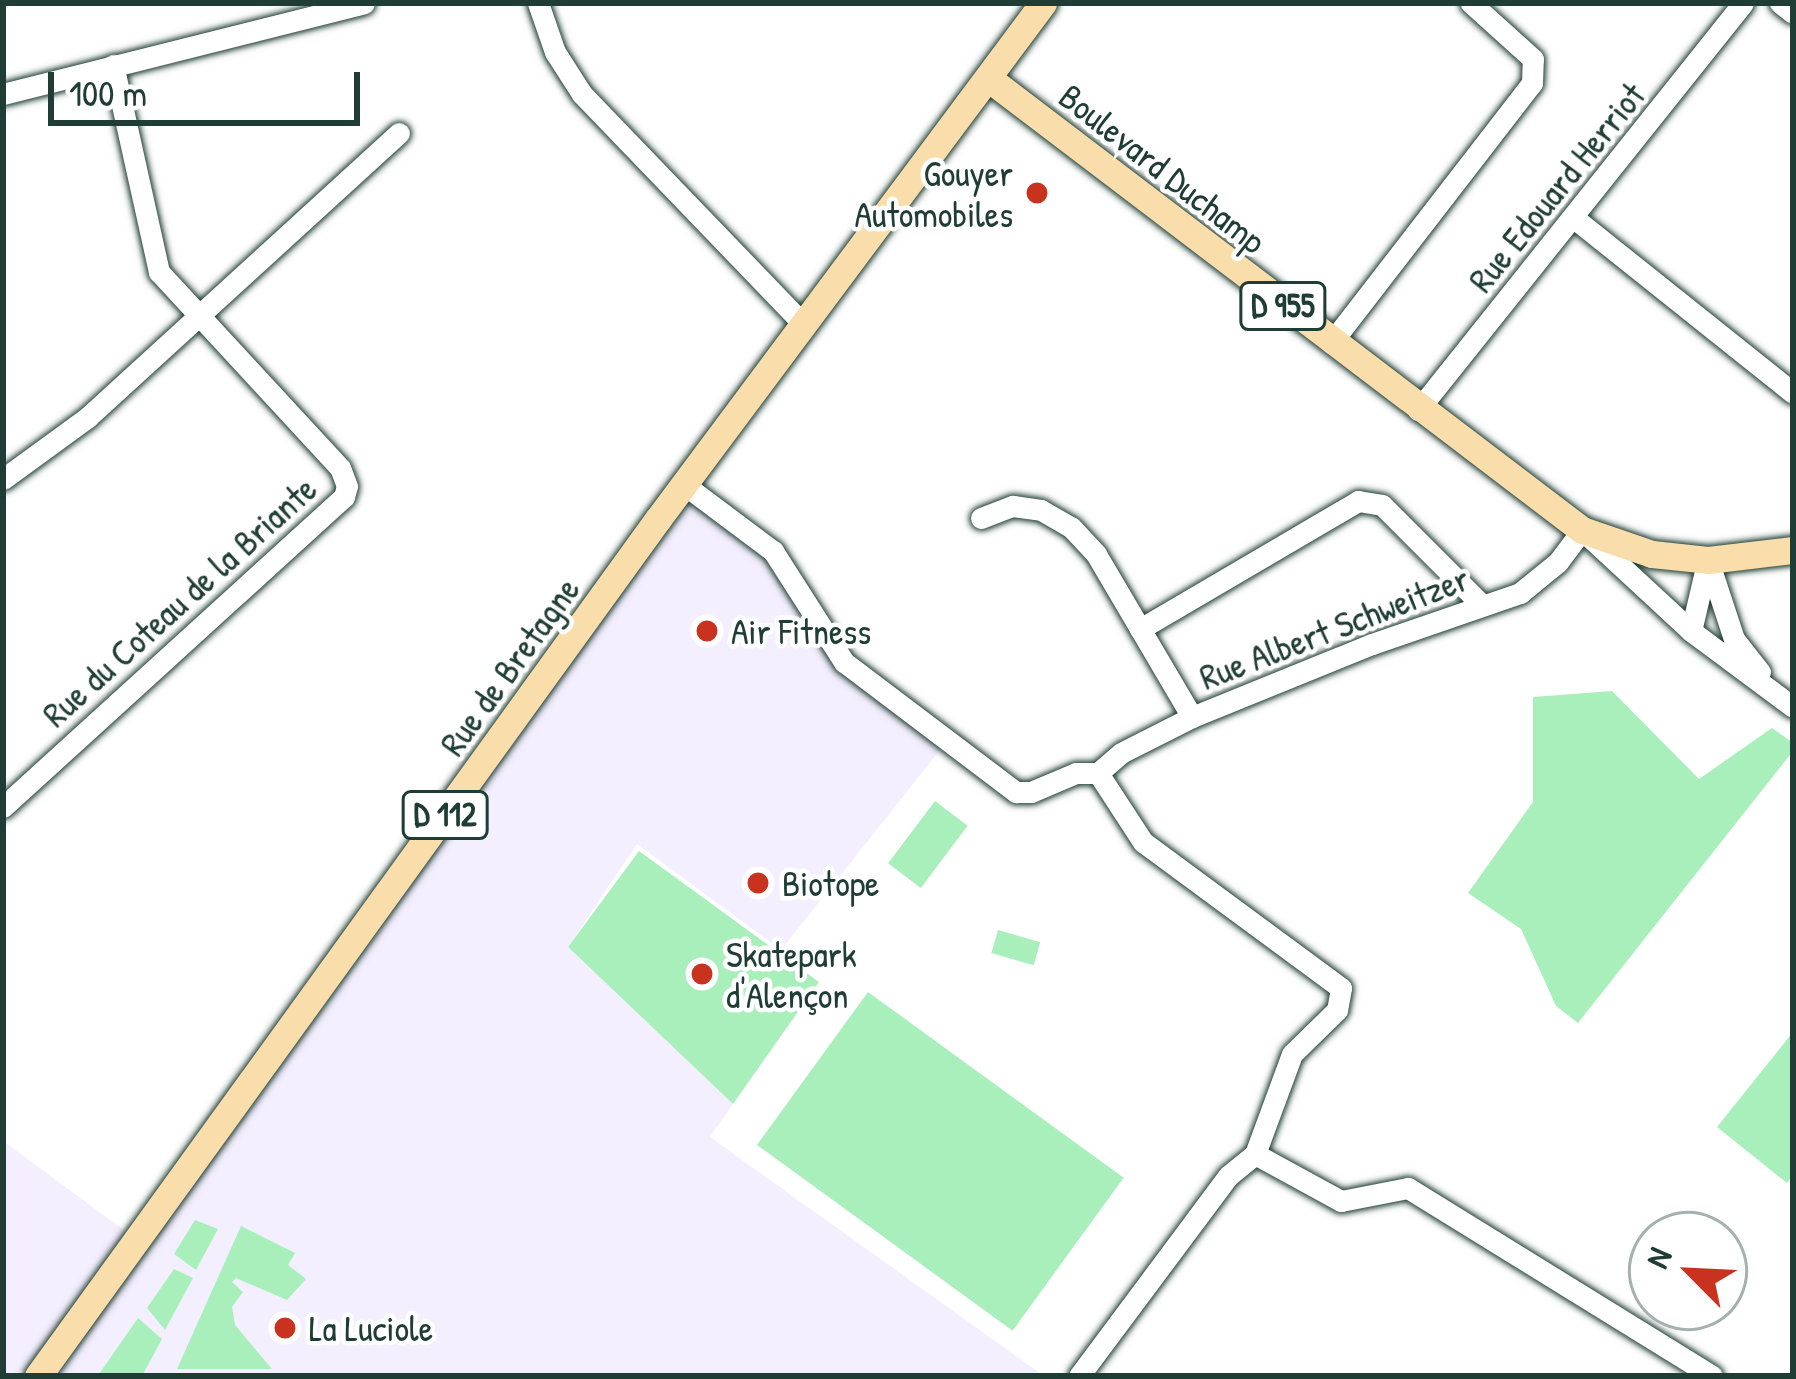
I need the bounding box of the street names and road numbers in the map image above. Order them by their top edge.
street label: Boulevard Duchamp [1051,74,1275,262]
street label: Rue Edouard Herriot [1459,74,1653,300]
road number: D 955 [1238,279,1328,333]
street label: Rue du Coteau de la Briante [33,467,325,735]
street label: Rue Albert Schweitzer [1193,556,1475,698]
street label: Rue de Bretagne [430,569,588,763]
road number: D 112 [400,788,490,842]

